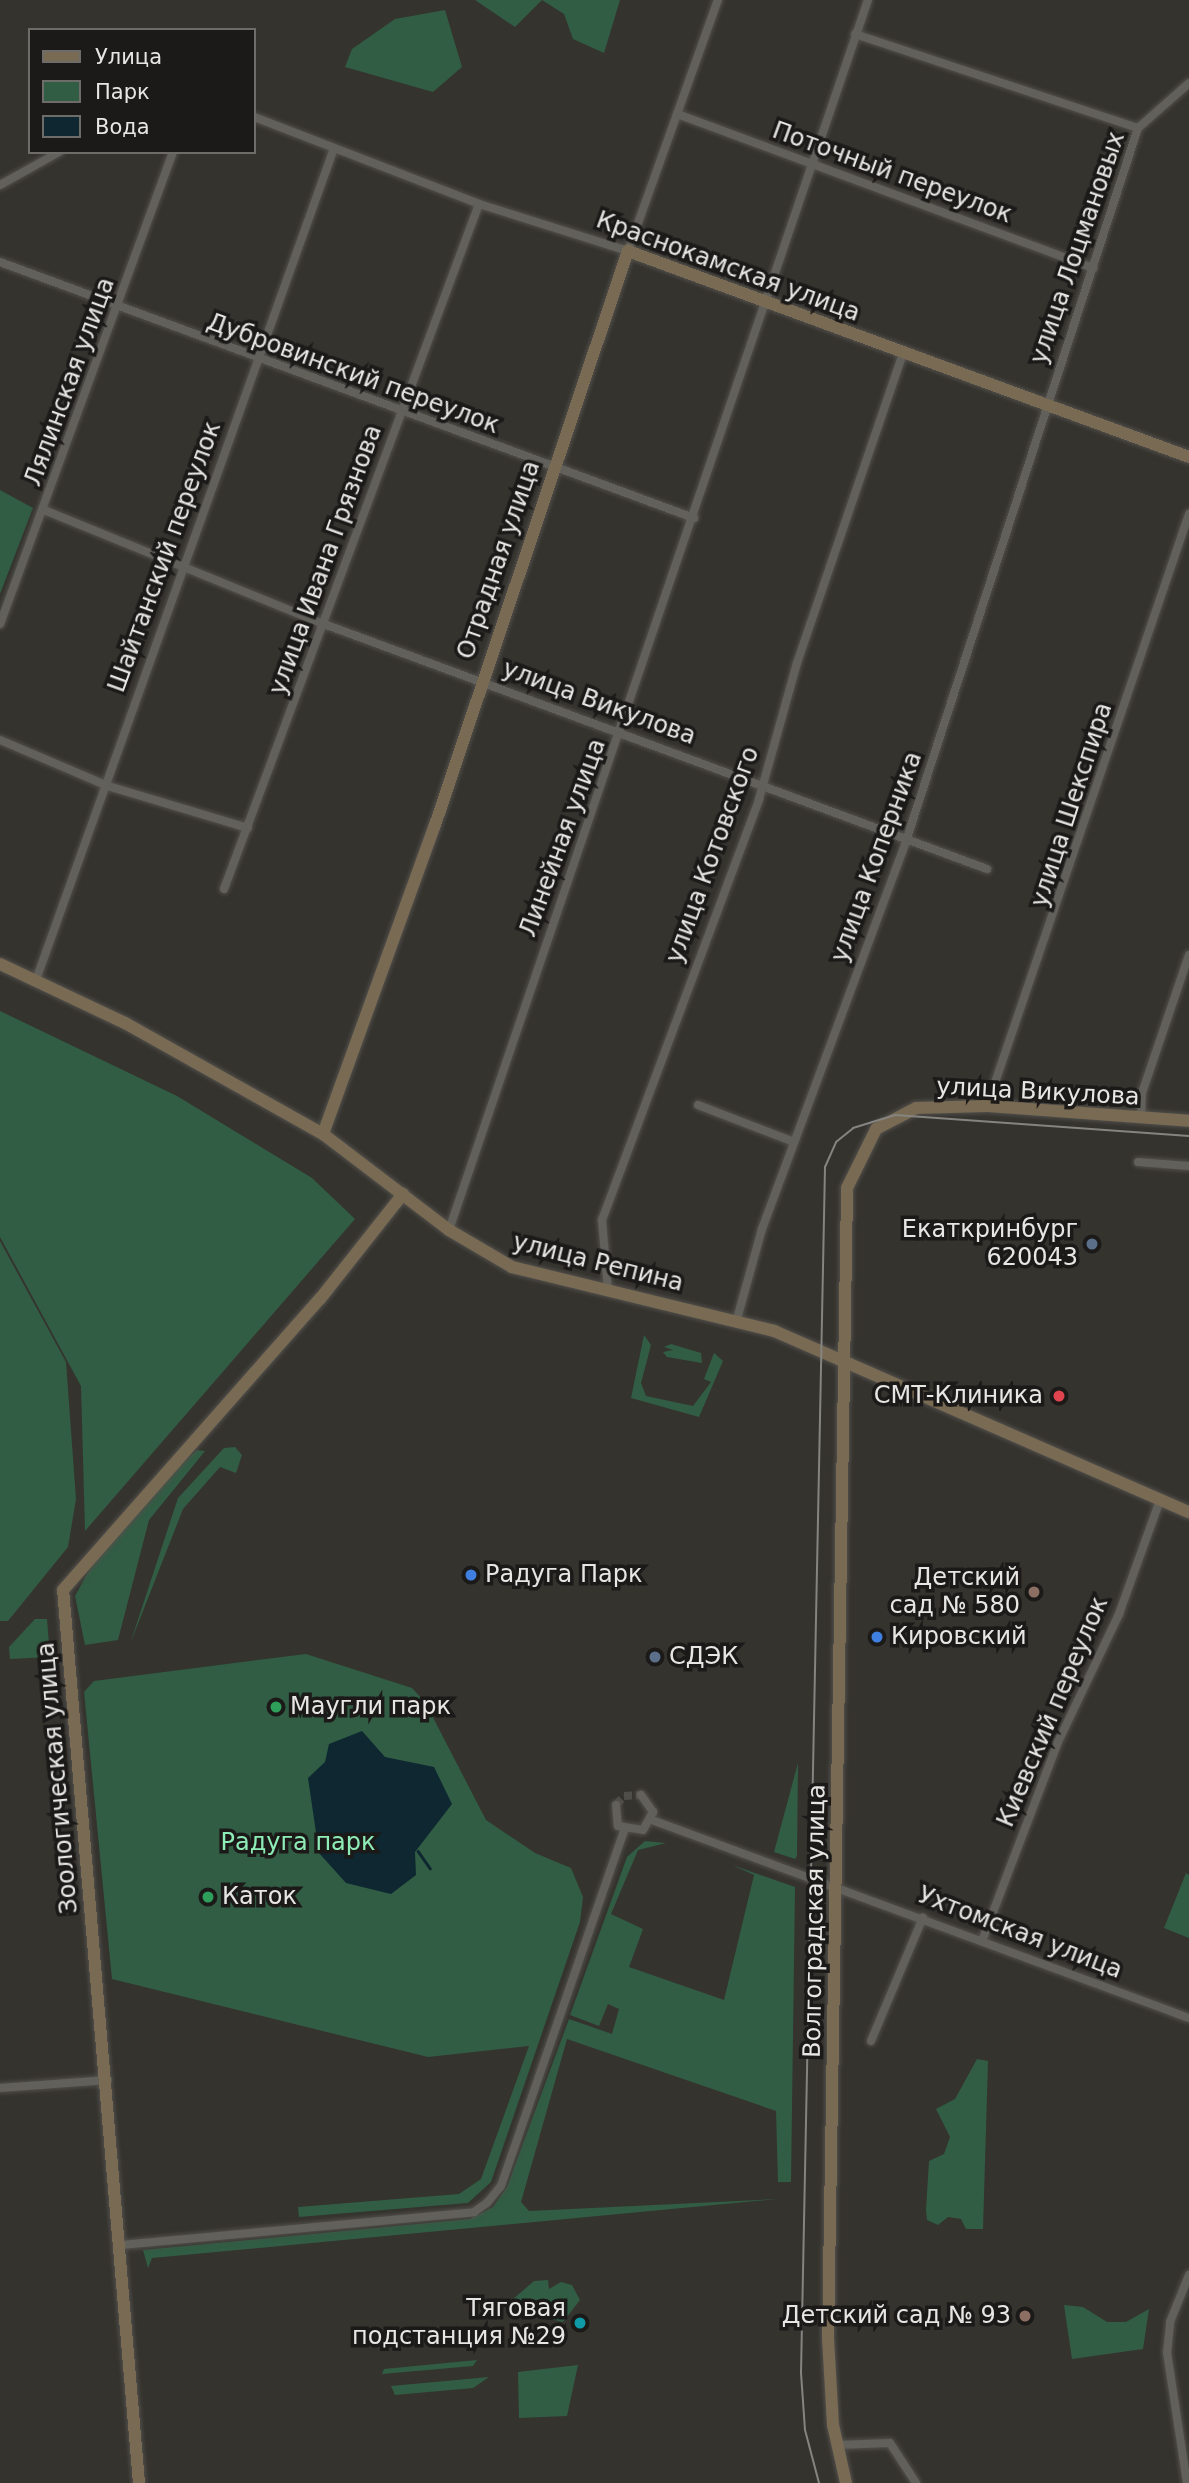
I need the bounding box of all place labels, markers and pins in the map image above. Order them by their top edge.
place label: Екаткринбург 620043 [902,1216,1078,1272]
marker: Екаткринбург 620043 [1084,1236,1100,1252]
place label: СМТ-Клиника [874,1382,1043,1410]
marker: СМТ-Клиника [1049,1386,1069,1406]
place label: Радуга Парк [485,1561,642,1589]
place label: Детский сад № 580 [889,1564,1020,1620]
marker: Радуга Парк [463,1567,479,1583]
marker: Детский сад № 580 [1026,1584,1042,1600]
place label: Кировский [891,1623,1027,1651]
marker: Кировский [869,1629,885,1645]
place label: СДЭК [669,1643,738,1671]
marker: СДЭК [647,1649,663,1665]
place label: Маугли парк [290,1693,451,1721]
marker: Маугли парк [268,1699,284,1715]
place label: Каток [222,1883,297,1911]
marker: Каток [200,1889,216,1905]
place label: Тяговая подстанция №29 [352,2295,566,2351]
place label: Детский сад № 93 [782,2302,1011,2330]
marker: Детский сад № 93 [1017,2308,1033,2324]
marker: Тяговая подстанция №29 [572,2315,588,2331]

